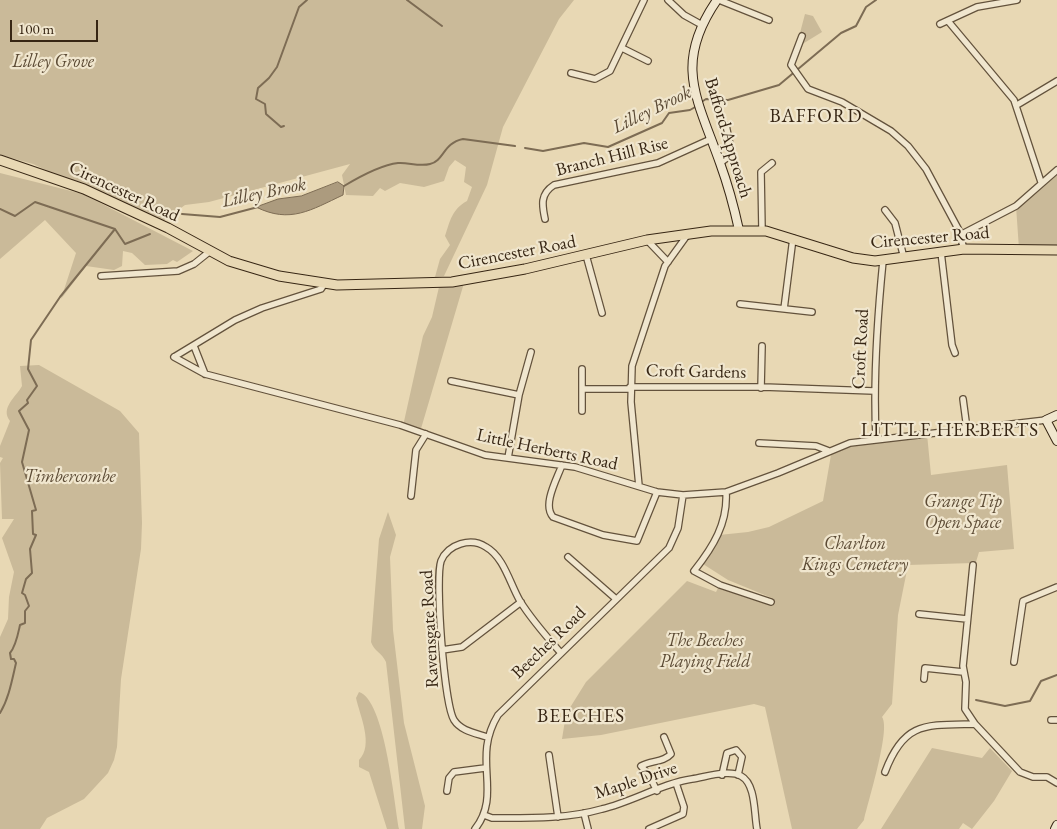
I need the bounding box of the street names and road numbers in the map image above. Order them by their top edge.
street label: Bafford Approach [699,75,757,201]
street label: Branch Hill Rise [554,133,670,181]
street label: Cirencester Road [65,157,183,227]
street label: Cirencester Road [870,222,990,254]
street label: Cirencester Road [456,231,578,275]
street label: Croft Road [848,308,874,390]
street label: Croft Gardens [646,360,746,384]
street label: Little Herberts Road [474,424,620,476]
street label: Ravensgate Road [416,569,444,689]
street label: Beeches Road [507,602,591,684]
street label: Maple Drive [592,758,680,804]

